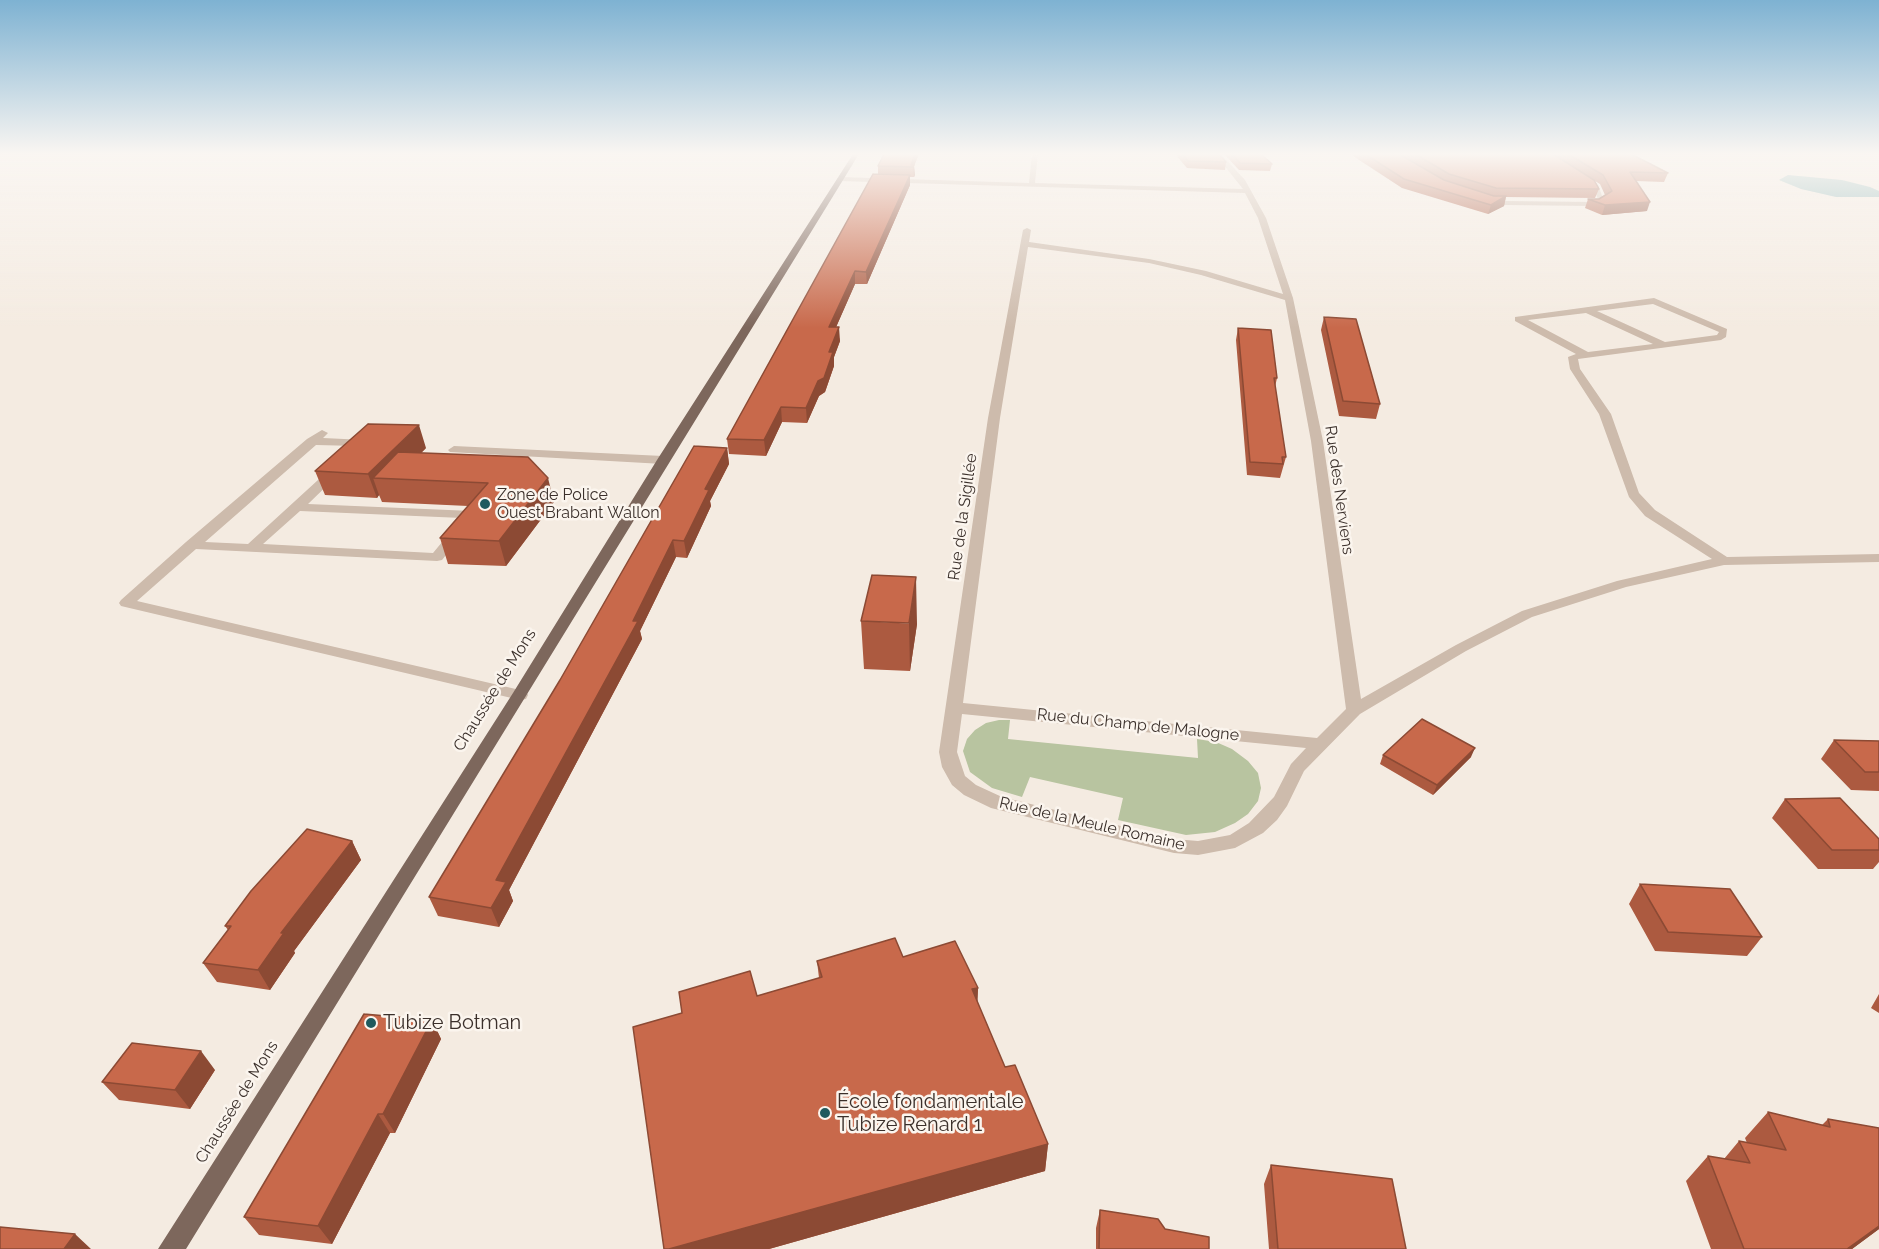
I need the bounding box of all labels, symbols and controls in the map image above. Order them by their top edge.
street label: Rue des Nerviens [1320,424,1358,556]
street label: Rue de la Sigillée [945,452,981,582]
place label: Zone de Police Ouest Brabant Wallon [497,485,659,523]
marker: Zone de Police Ouest Brabant Wallon [478,497,492,511]
street label: Chaussée de Mons [450,625,540,755]
street label: Rue du Champ de Malogne [1036,705,1240,745]
street label: Rue de la Meule Romaine [997,793,1187,855]
place label: Tubize Botman [383,1011,521,1035]
marker: Tubize Botman [364,1016,378,1030]
street label: Chaussée de Mons [192,1037,282,1167]
place label: École fondamentale Tubize Renard 1 [837,1090,1024,1137]
marker: École fondamentale Tubize Renard 1 [818,1106,832,1120]

